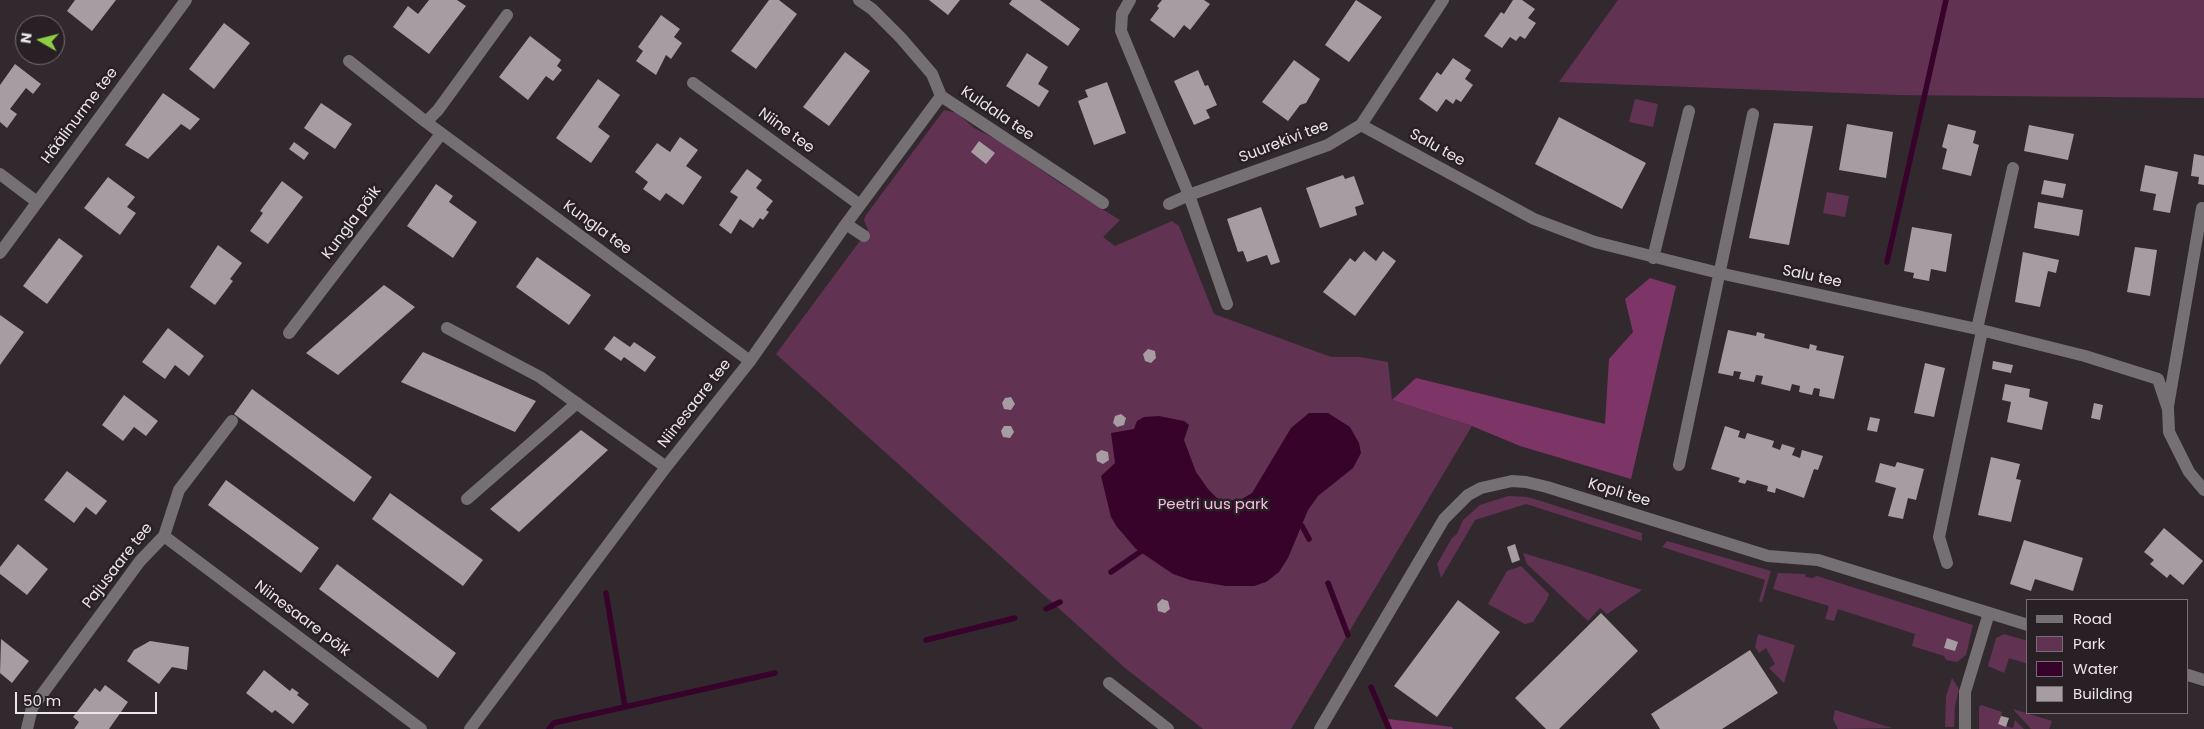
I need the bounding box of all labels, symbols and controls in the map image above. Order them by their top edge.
north arrow [15,15,65,65]
text: N [16,31,37,45]
street label: Häälinurme tee [38,64,122,168]
street label: Kuldala tee [957,83,1037,145]
street label: Niine tee [754,105,818,157]
street label: Suurekivi tee [1237,117,1331,167]
street label: Salu tee [1406,126,1468,170]
street label: Kungla põik [319,183,385,263]
street label: Kungla tee [559,197,635,259]
street label: Salu tee [1781,262,1843,292]
street label: Niinesaare tee [655,356,735,452]
street label: Kopli tee [1586,475,1652,511]
park label: Peetri uus park [1158,496,1268,514]
street label: Pajusaare tee [79,520,157,612]
street label: Niinesaare põik [251,577,353,661]
legend [2026,599,2189,714]
text: Road [2073,608,2112,629]
text: Park [2073,633,2105,654]
text: Water [2073,658,2118,679]
scale bar [18,682,160,714]
text: Building [2073,683,2133,704]
text: 50 m [23,690,61,711]

